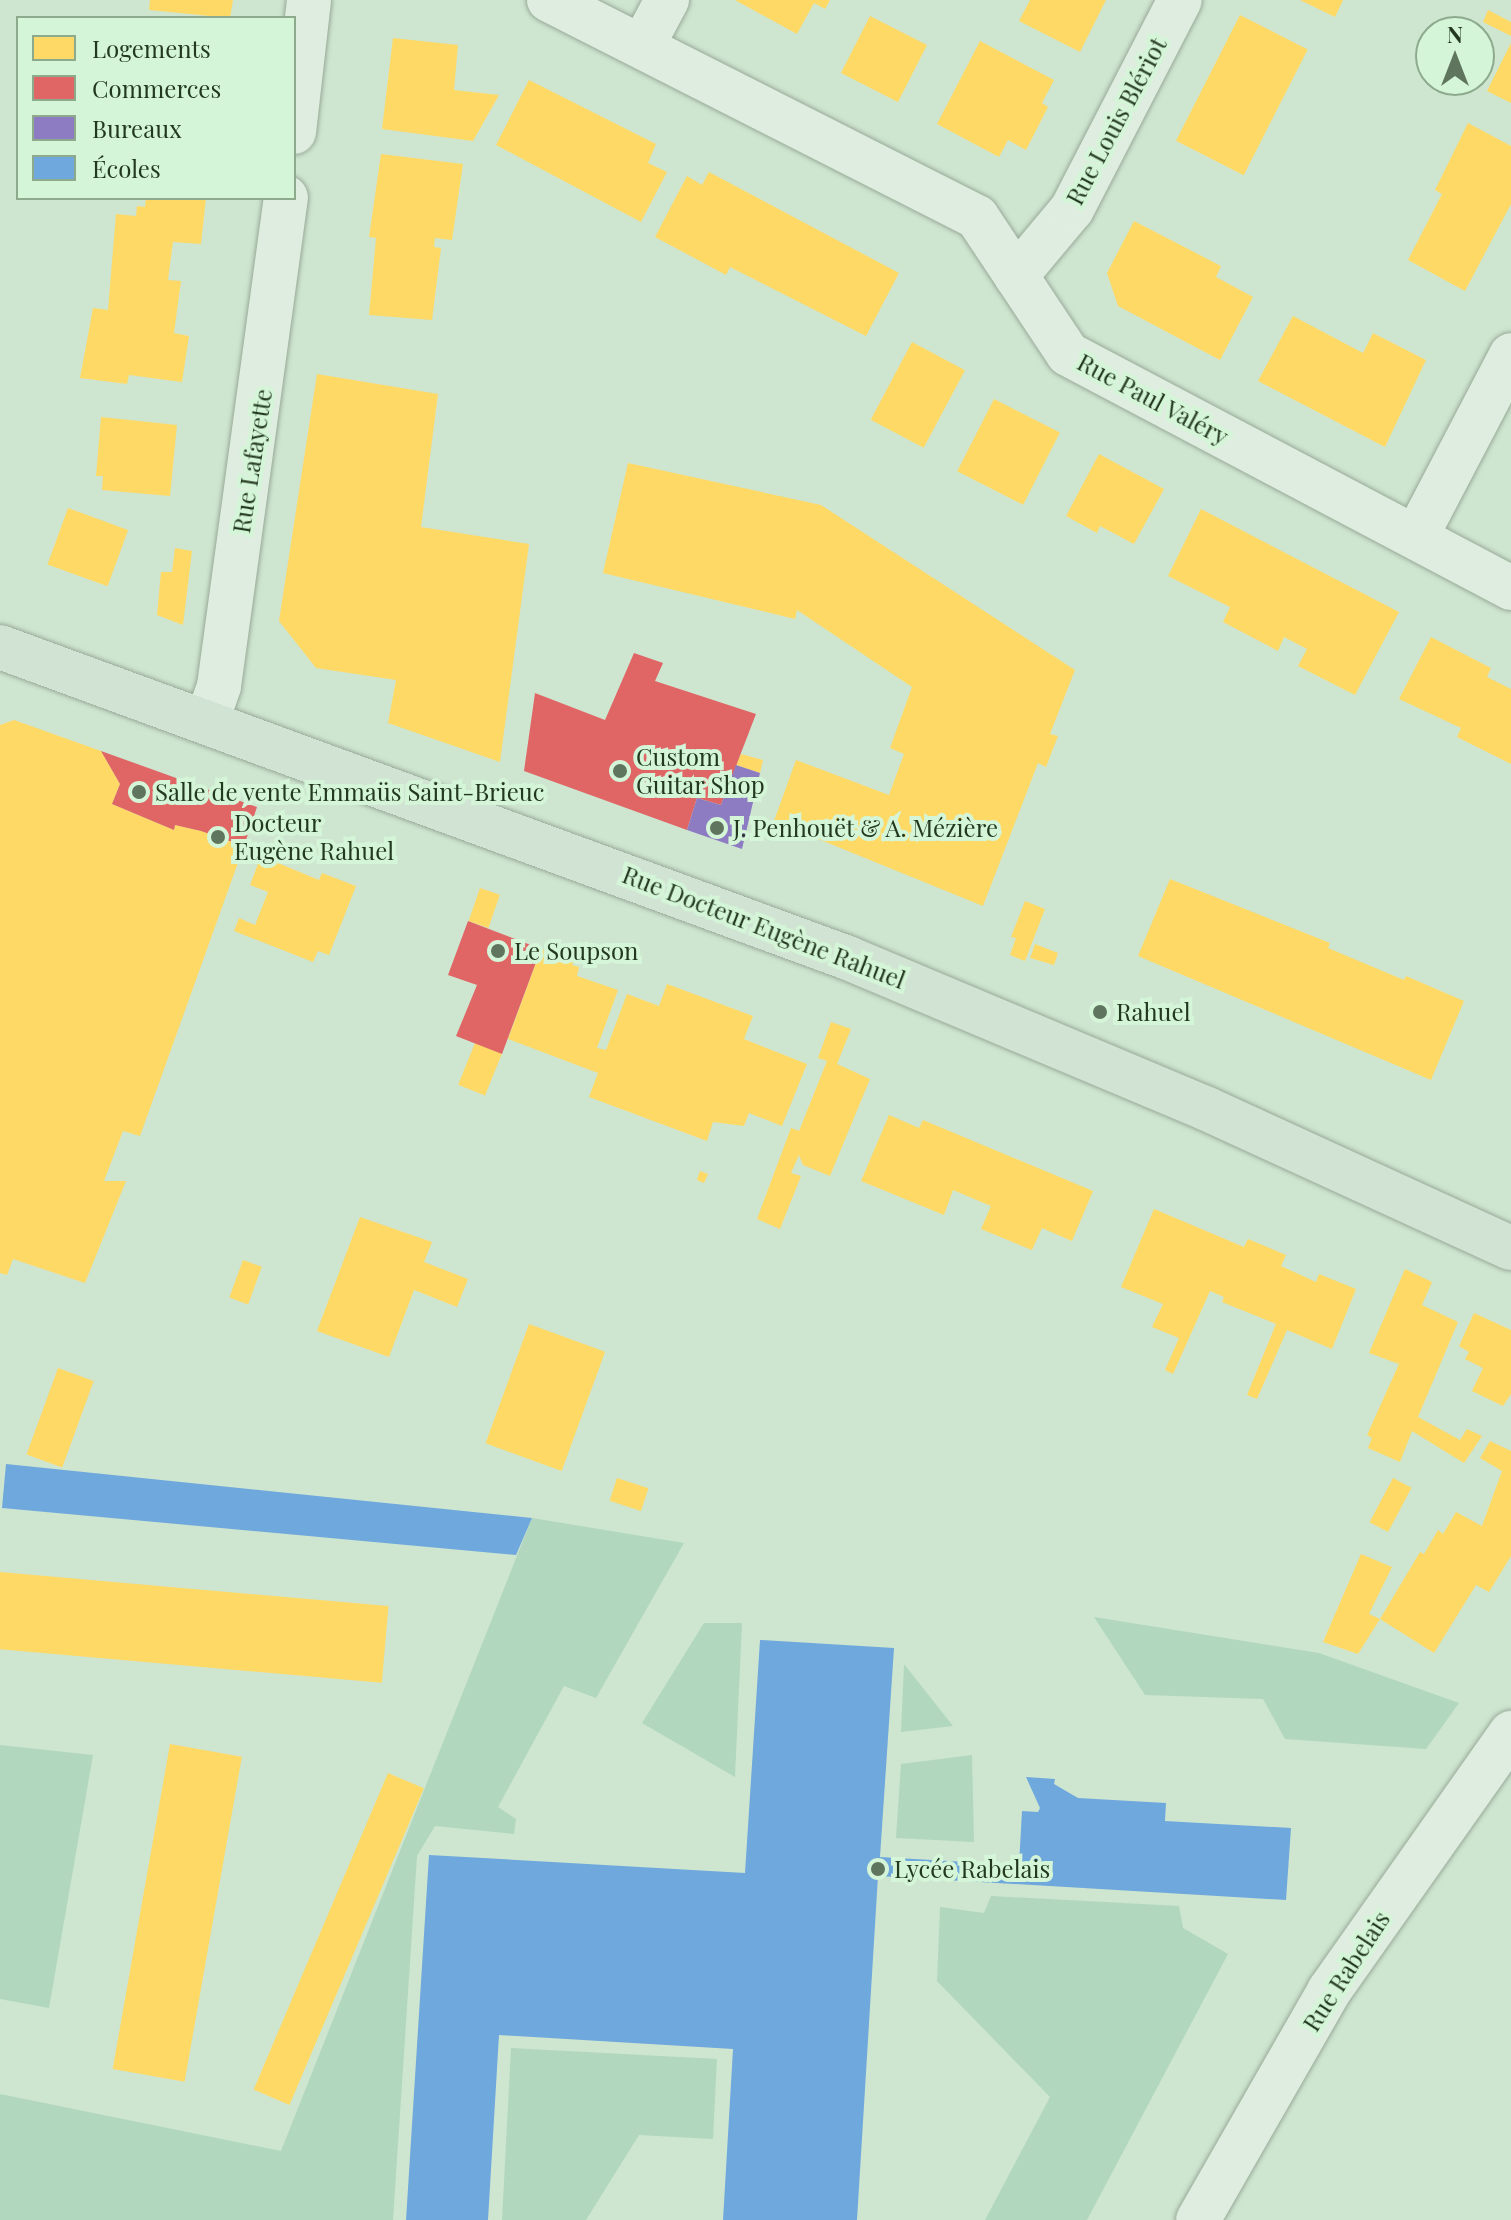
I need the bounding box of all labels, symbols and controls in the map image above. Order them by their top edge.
legend [16,16,296,200]
north arrow [1415,16,1495,96]
text: N [1447,19,1463,49]
text: Logements [92,32,211,64]
street label: Rue Louis Blériot [1060,32,1172,210]
text: Commerces [92,72,221,104]
text: Bureaux [92,112,182,144]
text: Écoles [92,152,161,184]
street label: Rue Paul Valéry [1072,347,1234,451]
street label: Rue Lafayette [226,387,278,535]
place label: Custom Guitar Shop [636,743,765,799]
marker: Custom Guitar Shop [611,762,629,780]
place label: Salle de vente Emmaüs Saint-Brieuc [155,778,545,806]
marker: Salle de vente Emmaüs Saint-Brieuc [130,783,148,801]
place label: Docteur Eugène Rahuel [234,809,394,865]
place label: J. Penhouët & A. Mézière [733,814,999,842]
marker: J. Penhouët & A. Mézière [708,819,726,837]
marker: Docteur Eugène Rahuel [209,828,227,846]
street label: Rue Docteur Eugène Rahuel [618,860,910,994]
place label: Le Soupson [514,937,638,965]
marker: Le Soupson [489,942,507,960]
place label: Rahuel [1116,998,1191,1026]
marker: Rahuel [1091,1003,1109,1021]
place label: Lycée Rabelais [894,1855,1050,1883]
marker: Lycée Rabelais [869,1860,887,1878]
street label: Rue Rabelais [1297,1906,1395,2036]

